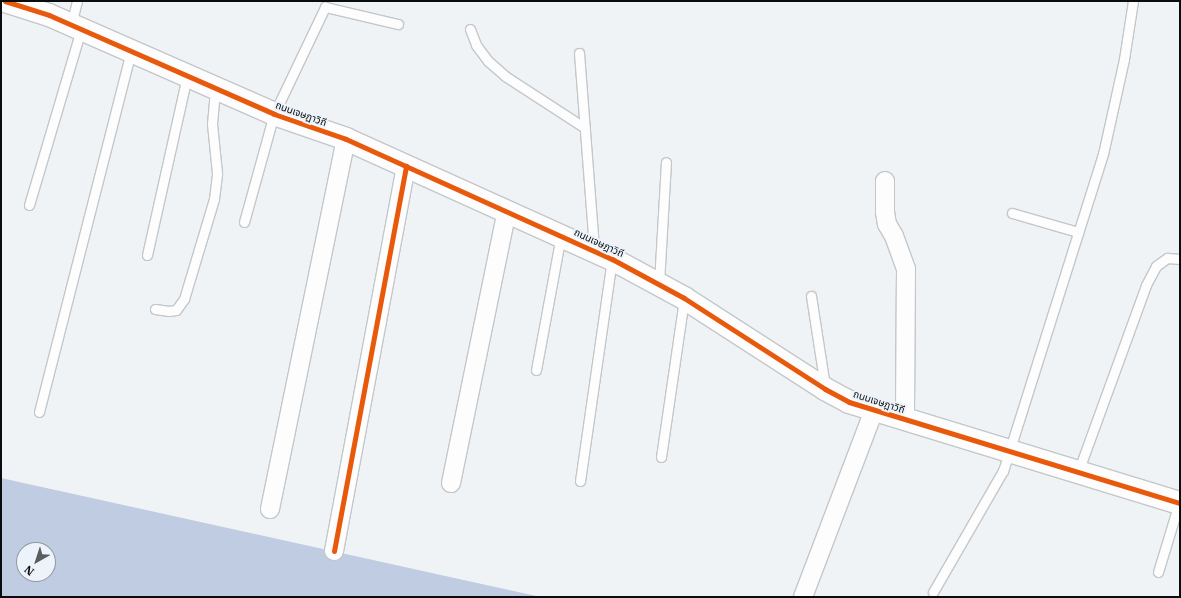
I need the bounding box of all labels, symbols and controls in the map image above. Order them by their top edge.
street label: ถนนเจษฎาวิถี [274,99,328,129]
street label: ถนนเจษฎาวิถี [572,226,626,260]
street label: ถนนเจษฎาวิถี [852,388,906,416]
north arrow [16,542,56,582]
text: N [21,562,37,579]

